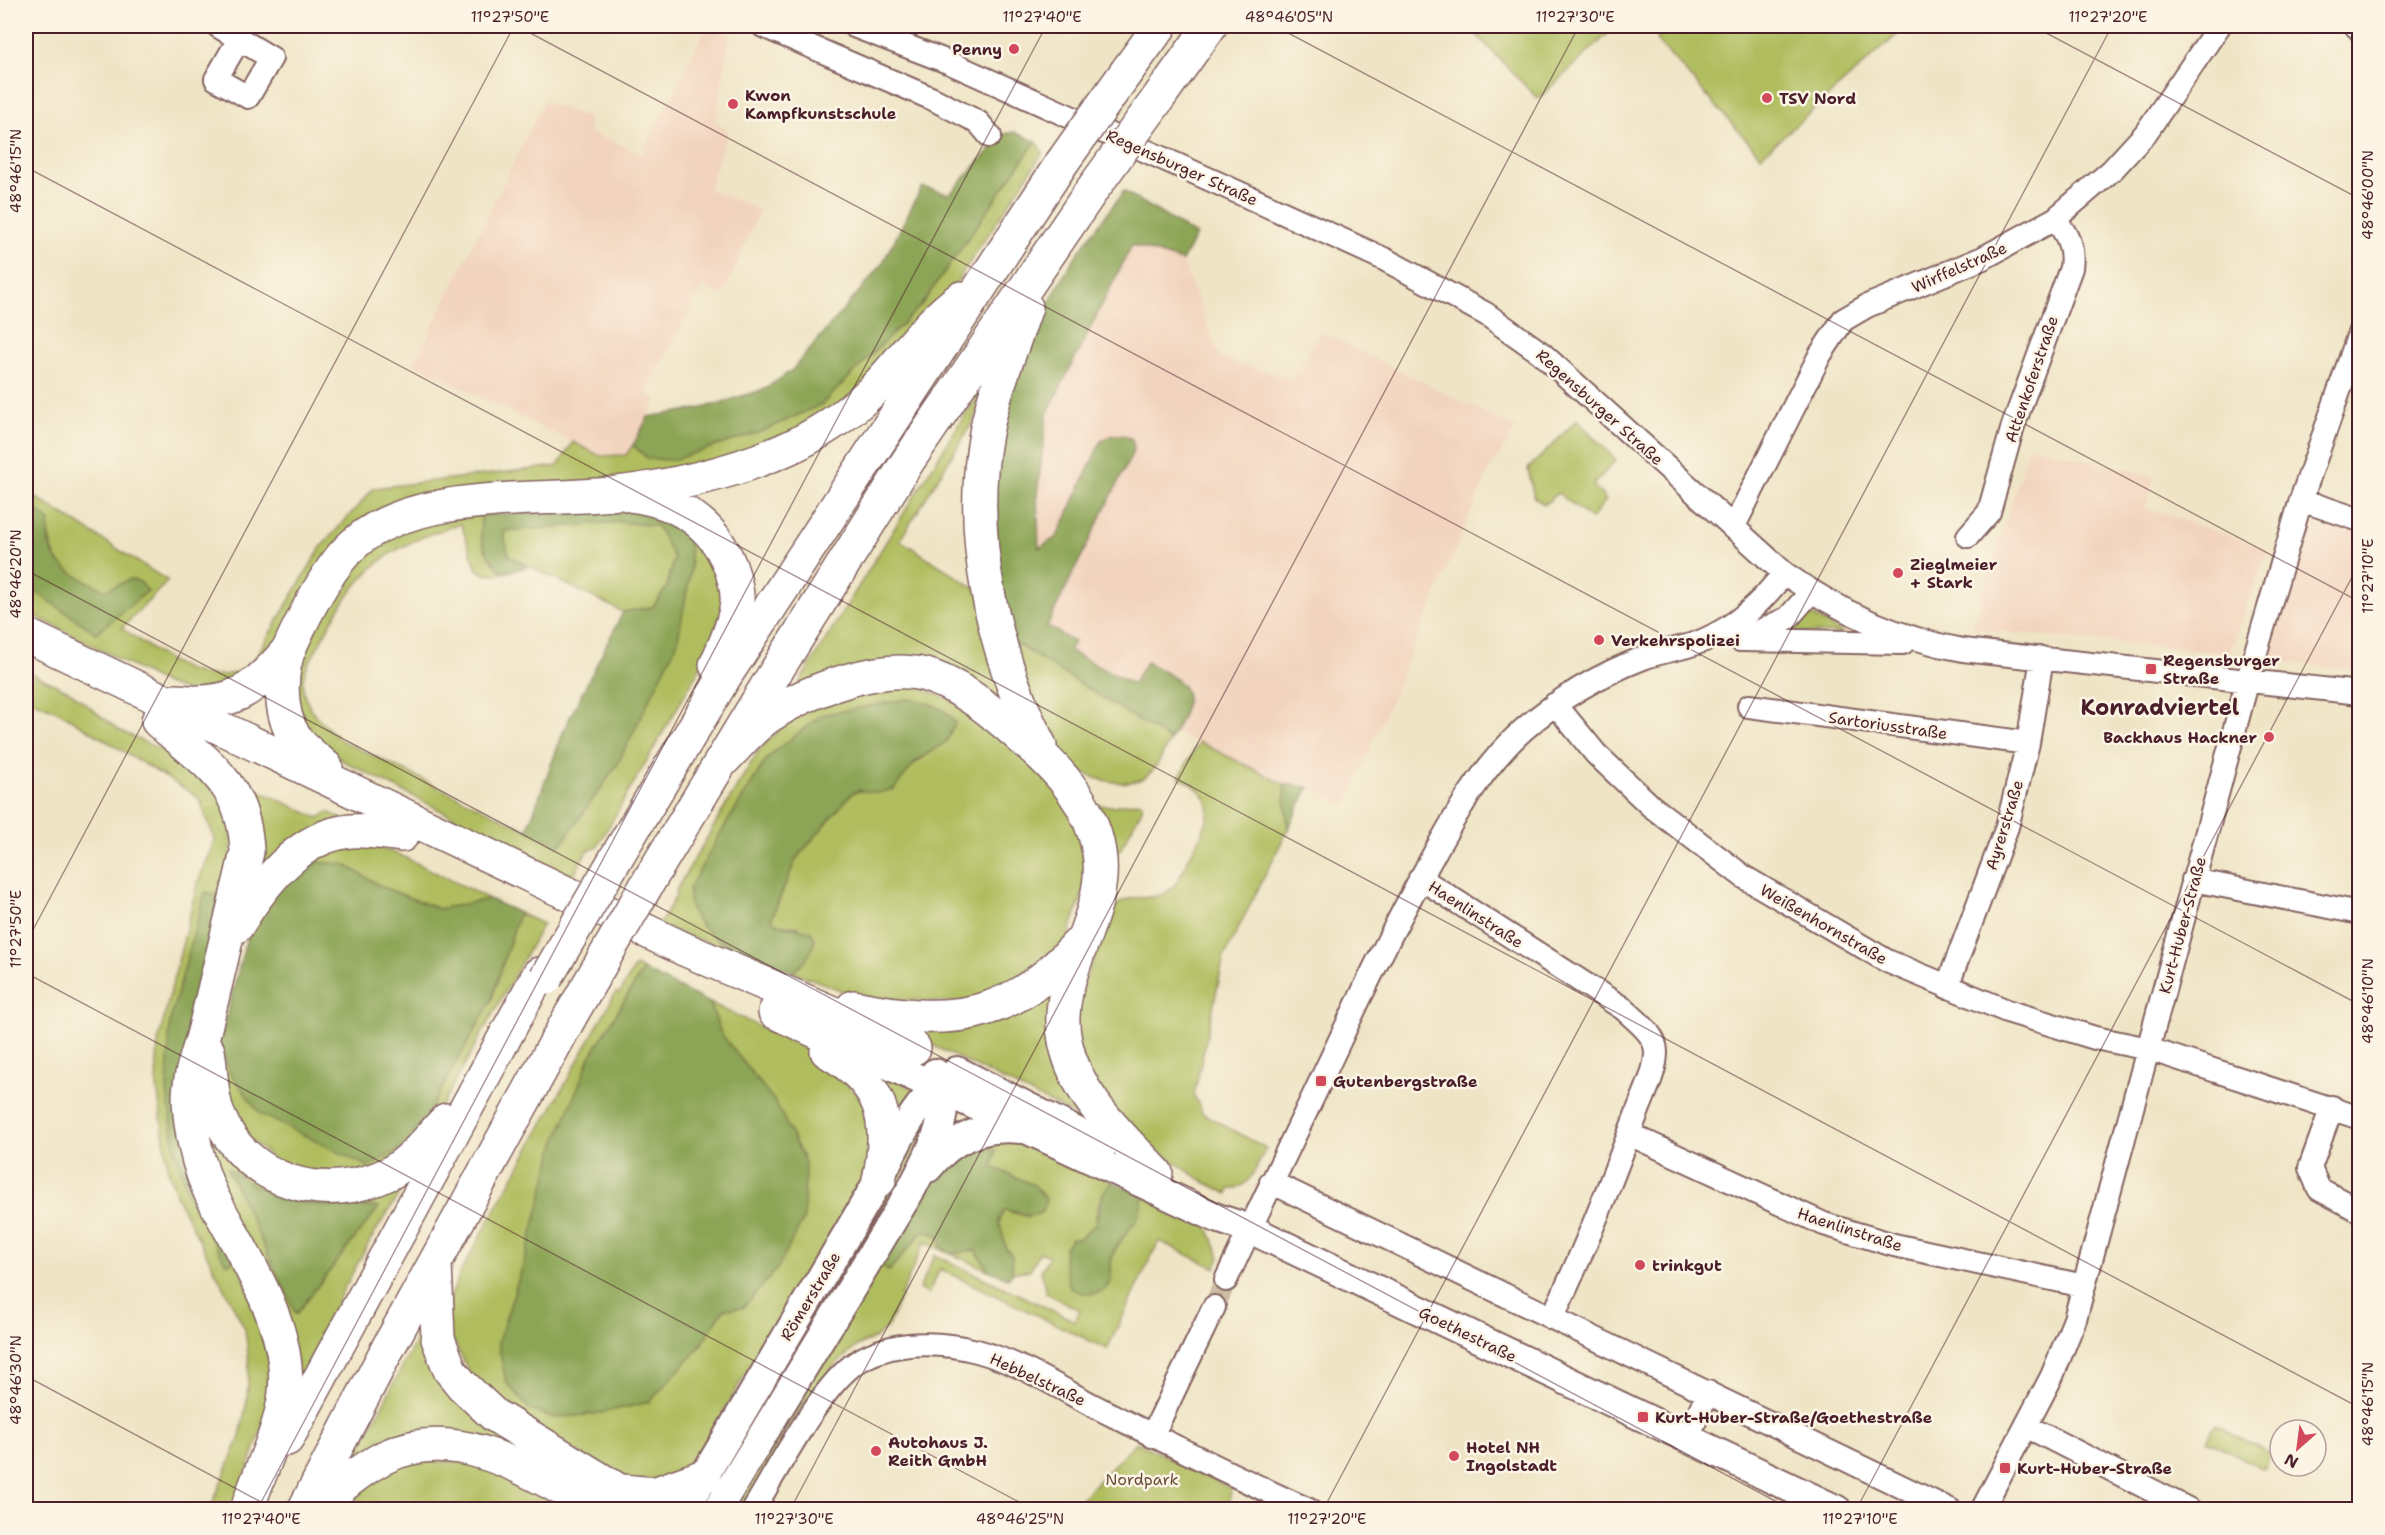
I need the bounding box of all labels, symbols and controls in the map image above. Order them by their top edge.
text: 11°27'50"E [471,7,549,27]
text: 11°27'40"E [1002,7,1082,27]
text: 48°46'05"N [1245,7,1333,27]
text: 11°27'30"E [1535,7,1615,27]
text: 11°27'20"E [2068,7,2148,27]
place label: Penny [952,39,1002,60]
marker: Penny [1007,42,1021,56]
place label: Kwon Kampfkunstschule [745,85,897,124]
place label: TSV Nord [1779,88,1856,109]
marker: TSV Nord [1760,91,1774,105]
marker: Kwon Kampfkunstschule [726,97,740,111]
street label: Regensburger Straße [1103,125,1261,210]
text: 48°46'15"N [6,129,26,213]
text: 48°46'00"N [2358,150,2378,240]
street label: Wirffelstraße [1908,237,2010,298]
street label: Attenkoferstraße [2000,313,2063,445]
street label: Regensburger Straße [1532,345,1668,470]
text: 48°46'20"N [6,529,26,619]
text: 11°27'10"E [2358,538,2378,614]
place label: Zieglmeier + Stark [1910,554,1998,593]
marker: Zieglmeier + Stark [1891,566,1905,580]
place label: Verkehrspolizei [1611,630,1740,651]
marker: Verkehrspolizei [1592,633,1606,647]
place label: Regensburger Straße [2163,650,2280,689]
marker: Regensburger Straße [2144,662,2158,676]
district label: Konradviertel [2080,693,2240,722]
street label: Sartoriusstraße [1827,707,1949,744]
place label: Backhaus Hackner [2103,727,2257,748]
marker: Backhaus Hackner [2262,730,2276,744]
street label: Ayrerstraße [1981,778,2028,873]
street label: Kurt-Huber-Straße [2154,854,2211,996]
street label: Haenlinstraße [1424,876,1527,953]
street label: Weißenhornstraße [1756,879,1891,969]
text: 11°27'50"E [6,890,26,968]
text: 48°46'10"N [2358,958,2378,1044]
place label: Gutenbergstraße [1333,1071,1478,1092]
marker: Gutenbergstraße [1314,1074,1328,1088]
street label: Haenlinstraße [1795,1203,1905,1256]
street label: Römerstraße [776,1248,845,1345]
place label: trinkgut [1652,1255,1722,1276]
marker: trinkgut [1633,1258,1647,1272]
street label: Goethestraße [1415,1302,1520,1367]
text: 48°46'30"N [6,1335,26,1425]
street label: Hebbelstraße [987,1348,1089,1411]
text: 48°46'15"N [2358,1362,2378,1446]
place label: Kurt-Huber-Straße/Goethestraße [1655,1407,1933,1428]
marker: Kurt-Huber-Straße/Goethestraße [1636,1410,1650,1424]
north arrow [2268,1418,2328,1478]
place label: Autohaus J. Reith GmbH [888,1432,988,1471]
place label: Hotel NH Ingolstadt [1466,1437,1557,1476]
marker: Autohaus J. Reith GmbH [869,1444,883,1458]
marker: Hotel NH Ingolstadt [1447,1449,1461,1463]
text: N [2281,1449,2302,1473]
place label: Kurt-Huber-Straße [2017,1458,2173,1479]
marker: Kurt-Huber-Straße [1998,1461,2012,1475]
park label: Nordpark [1105,1469,1179,1490]
text: 11°27'40"E [221,1509,301,1529]
text: 11°27'30"E [754,1509,834,1529]
text: 48°46'25"N [976,1509,1064,1529]
text: 11°27'20"E [1287,1509,1367,1529]
text: 11°27'10"E [1822,1509,1898,1529]

